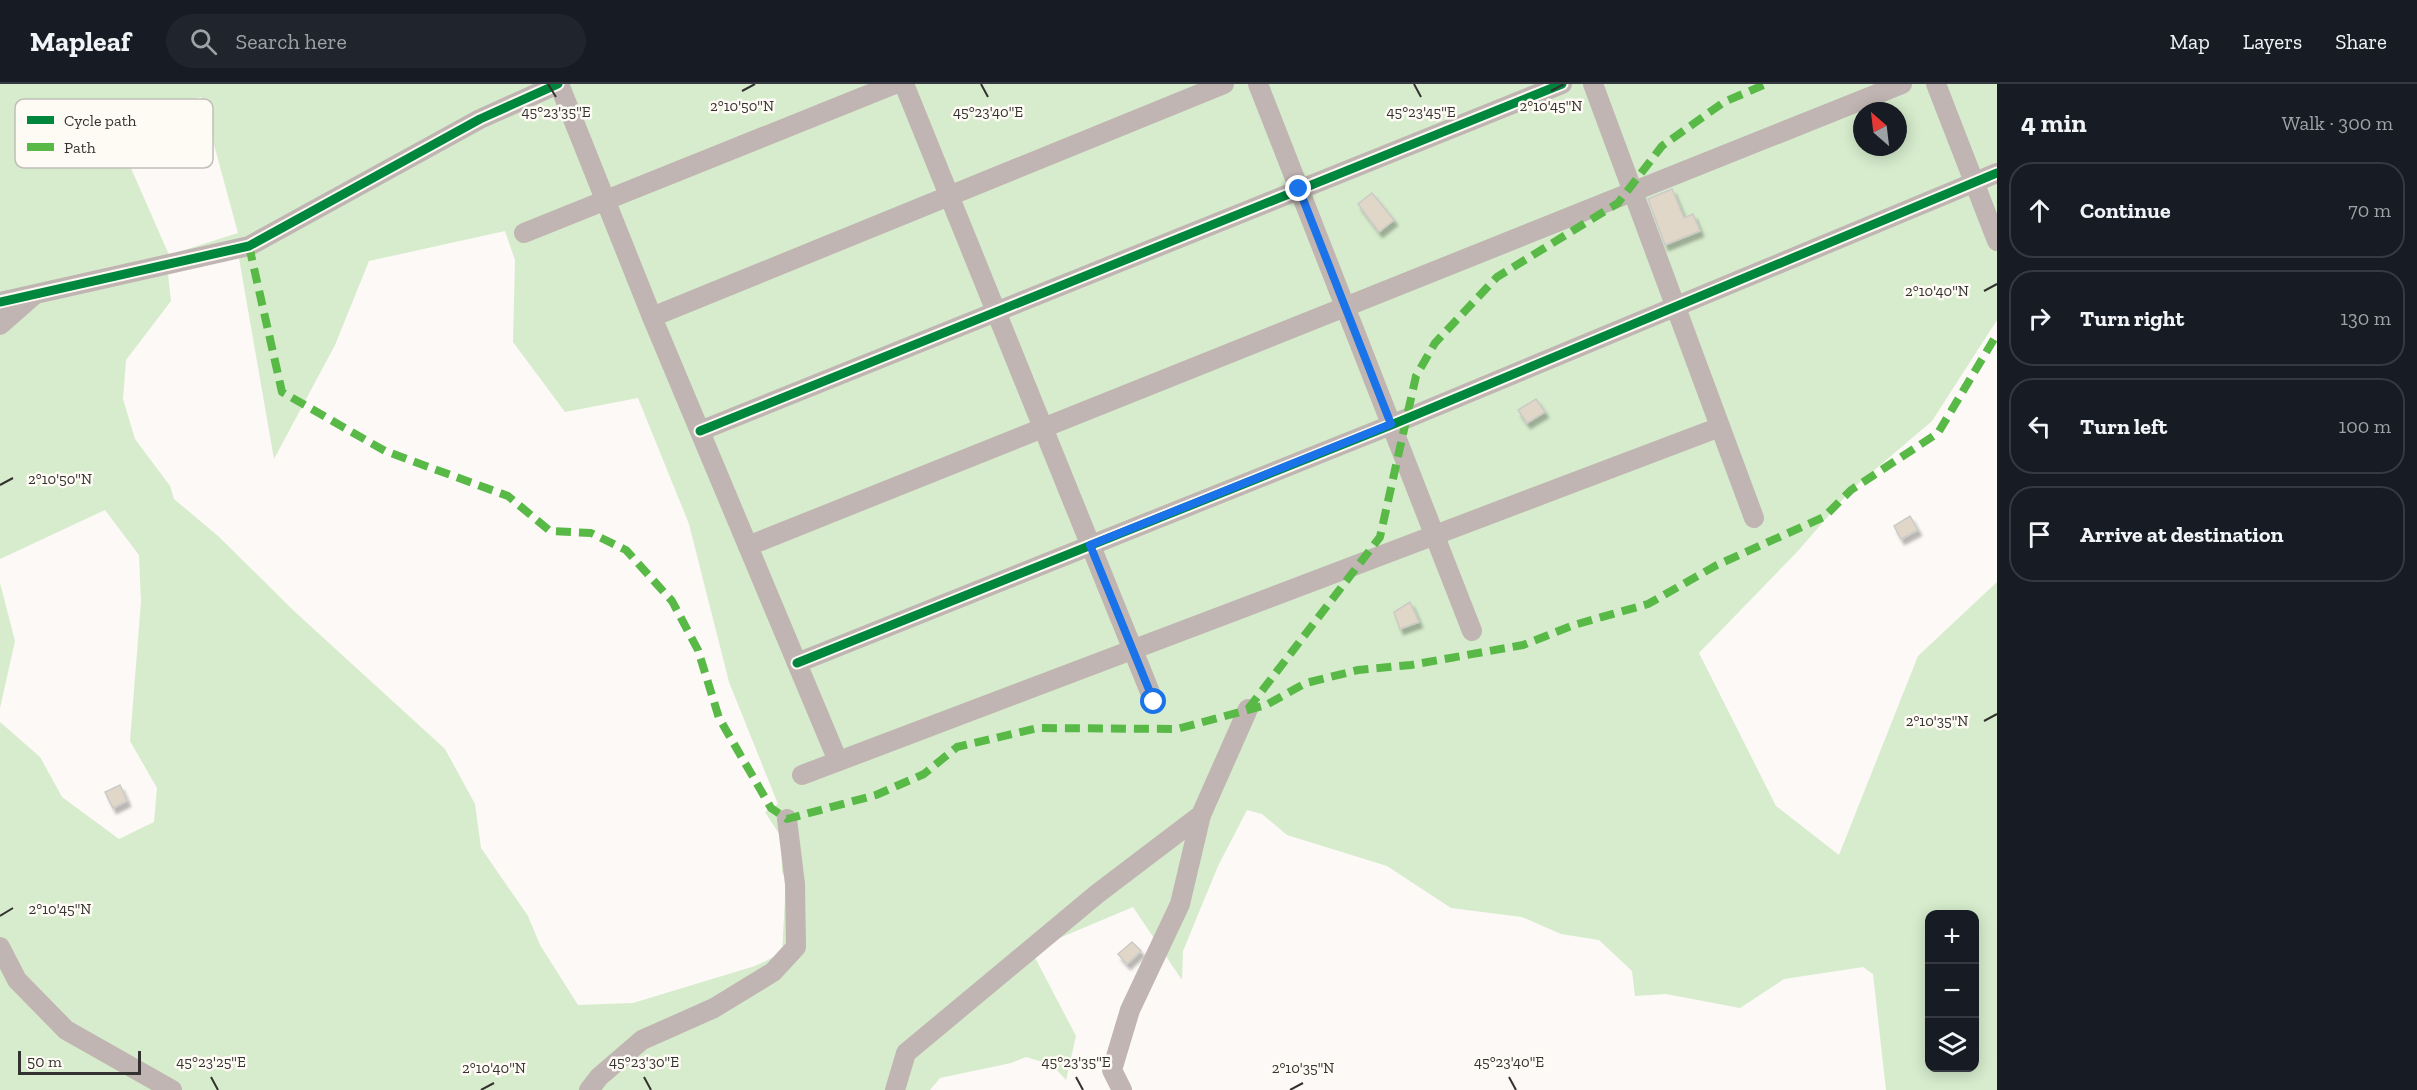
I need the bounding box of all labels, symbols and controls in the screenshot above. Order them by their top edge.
search box [166,14,586,68]
text: Mapleaf [30,25,130,58]
icon: search [187,25,220,58]
text: Search here [235,28,347,55]
text: Map [2170,29,2210,54]
text: Layers [2243,29,2302,54]
text: Share [2335,29,2387,54]
text: 2°10'50"N [710,97,774,115]
text: 2°10'45"N [1520,97,1582,115]
legend [15,99,213,168]
north arrow [1853,102,1907,156]
text: 45°23'35"E [521,103,591,121]
text: 45°23'40"E [953,103,1023,121]
text: 45°23'45"E [1386,103,1456,121]
text: 4 min [2021,107,2087,139]
text: Cycle path [64,111,137,130]
text: Walk · 300 m [2282,111,2393,135]
text: Path [64,138,96,157]
route end [1285,175,1311,201]
icon: ahead [2023,194,2056,227]
text: Continue [2080,197,2171,224]
text: 70 m [2348,198,2391,222]
text: 2°10'40"N [1905,282,1969,300]
icon: right [2023,302,2056,335]
text: Turn right [2080,305,2184,332]
text: 130 m [2340,306,2391,330]
icon: left [2023,410,2056,443]
text: Turn left [2080,413,2167,440]
text: 100 m [2338,414,2391,438]
text: 2°10'50"N [28,470,92,488]
icon: arrive [2023,518,2056,551]
text: Arrive at destination [2080,521,2283,548]
route start [1140,688,1166,714]
text: 2°10'35"N [1906,712,1968,730]
text: 2°10'45"N [29,900,91,918]
map controls [1925,910,1979,1072]
button: + [1925,910,1979,964]
button: − [1925,964,1979,1018]
button: layers [1925,1018,1979,1072]
scale bar [18,1048,141,1076]
text: 50 m [27,1052,62,1071]
text: 45°23'25"E [176,1053,246,1071]
text: 45°23'30"E [609,1053,679,1071]
text: 45°23'35"E [1041,1053,1111,1071]
text: 45°23'40"E [1474,1053,1544,1071]
text: 2°10'40"N [462,1059,526,1077]
text: 2°10'35"N [1272,1059,1334,1077]

